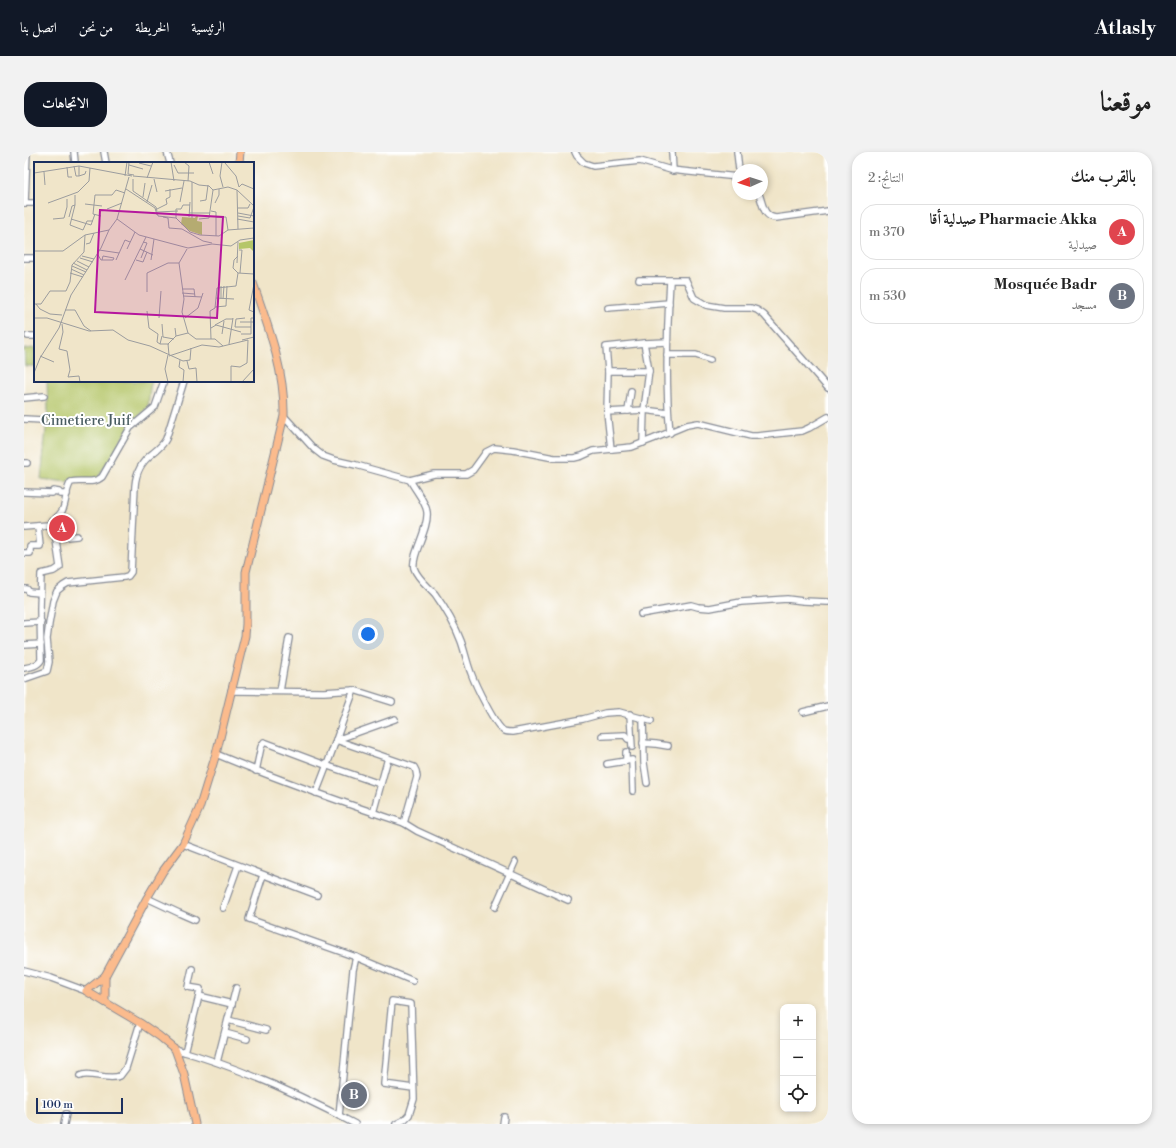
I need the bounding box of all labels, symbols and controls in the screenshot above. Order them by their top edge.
text: Atlasly [1095,16,1156,40]
text: اتصل بنا [20,19,57,37]
text: من نحن [79,19,113,37]
text: الخريطة [135,19,169,37]
text: الرئيسية [191,19,225,37]
button: الاتجاهات [24,82,107,127]
text: موقعنا [1100,85,1152,120]
inset map [34,162,254,382]
north arrow [732,164,768,200]
text: بالقرب منك [1070,166,1136,188]
text: النتائج: 2 [868,170,904,186]
text: Pharmacie Akka صيدلية أقا [930,210,1097,229]
text: 370 m [869,224,905,240]
text: A [1117,224,1127,240]
text: صيدلية [1068,237,1097,253]
text: Mosquée Badr [994,275,1097,294]
text: 530 m [869,288,906,304]
text: B [1117,288,1127,304]
text: مسجد [1071,297,1097,313]
park label: Cimetiere Juif [41,412,132,430]
pin: A [49,513,75,543]
your location [358,624,378,644]
map controls [780,1004,816,1112]
button: + [780,1004,816,1040]
button: − [780,1040,816,1076]
button: locate [780,1076,816,1112]
pin: B [341,1080,367,1110]
scale bar [36,1096,123,1115]
text: 100 m [42,1098,73,1112]

